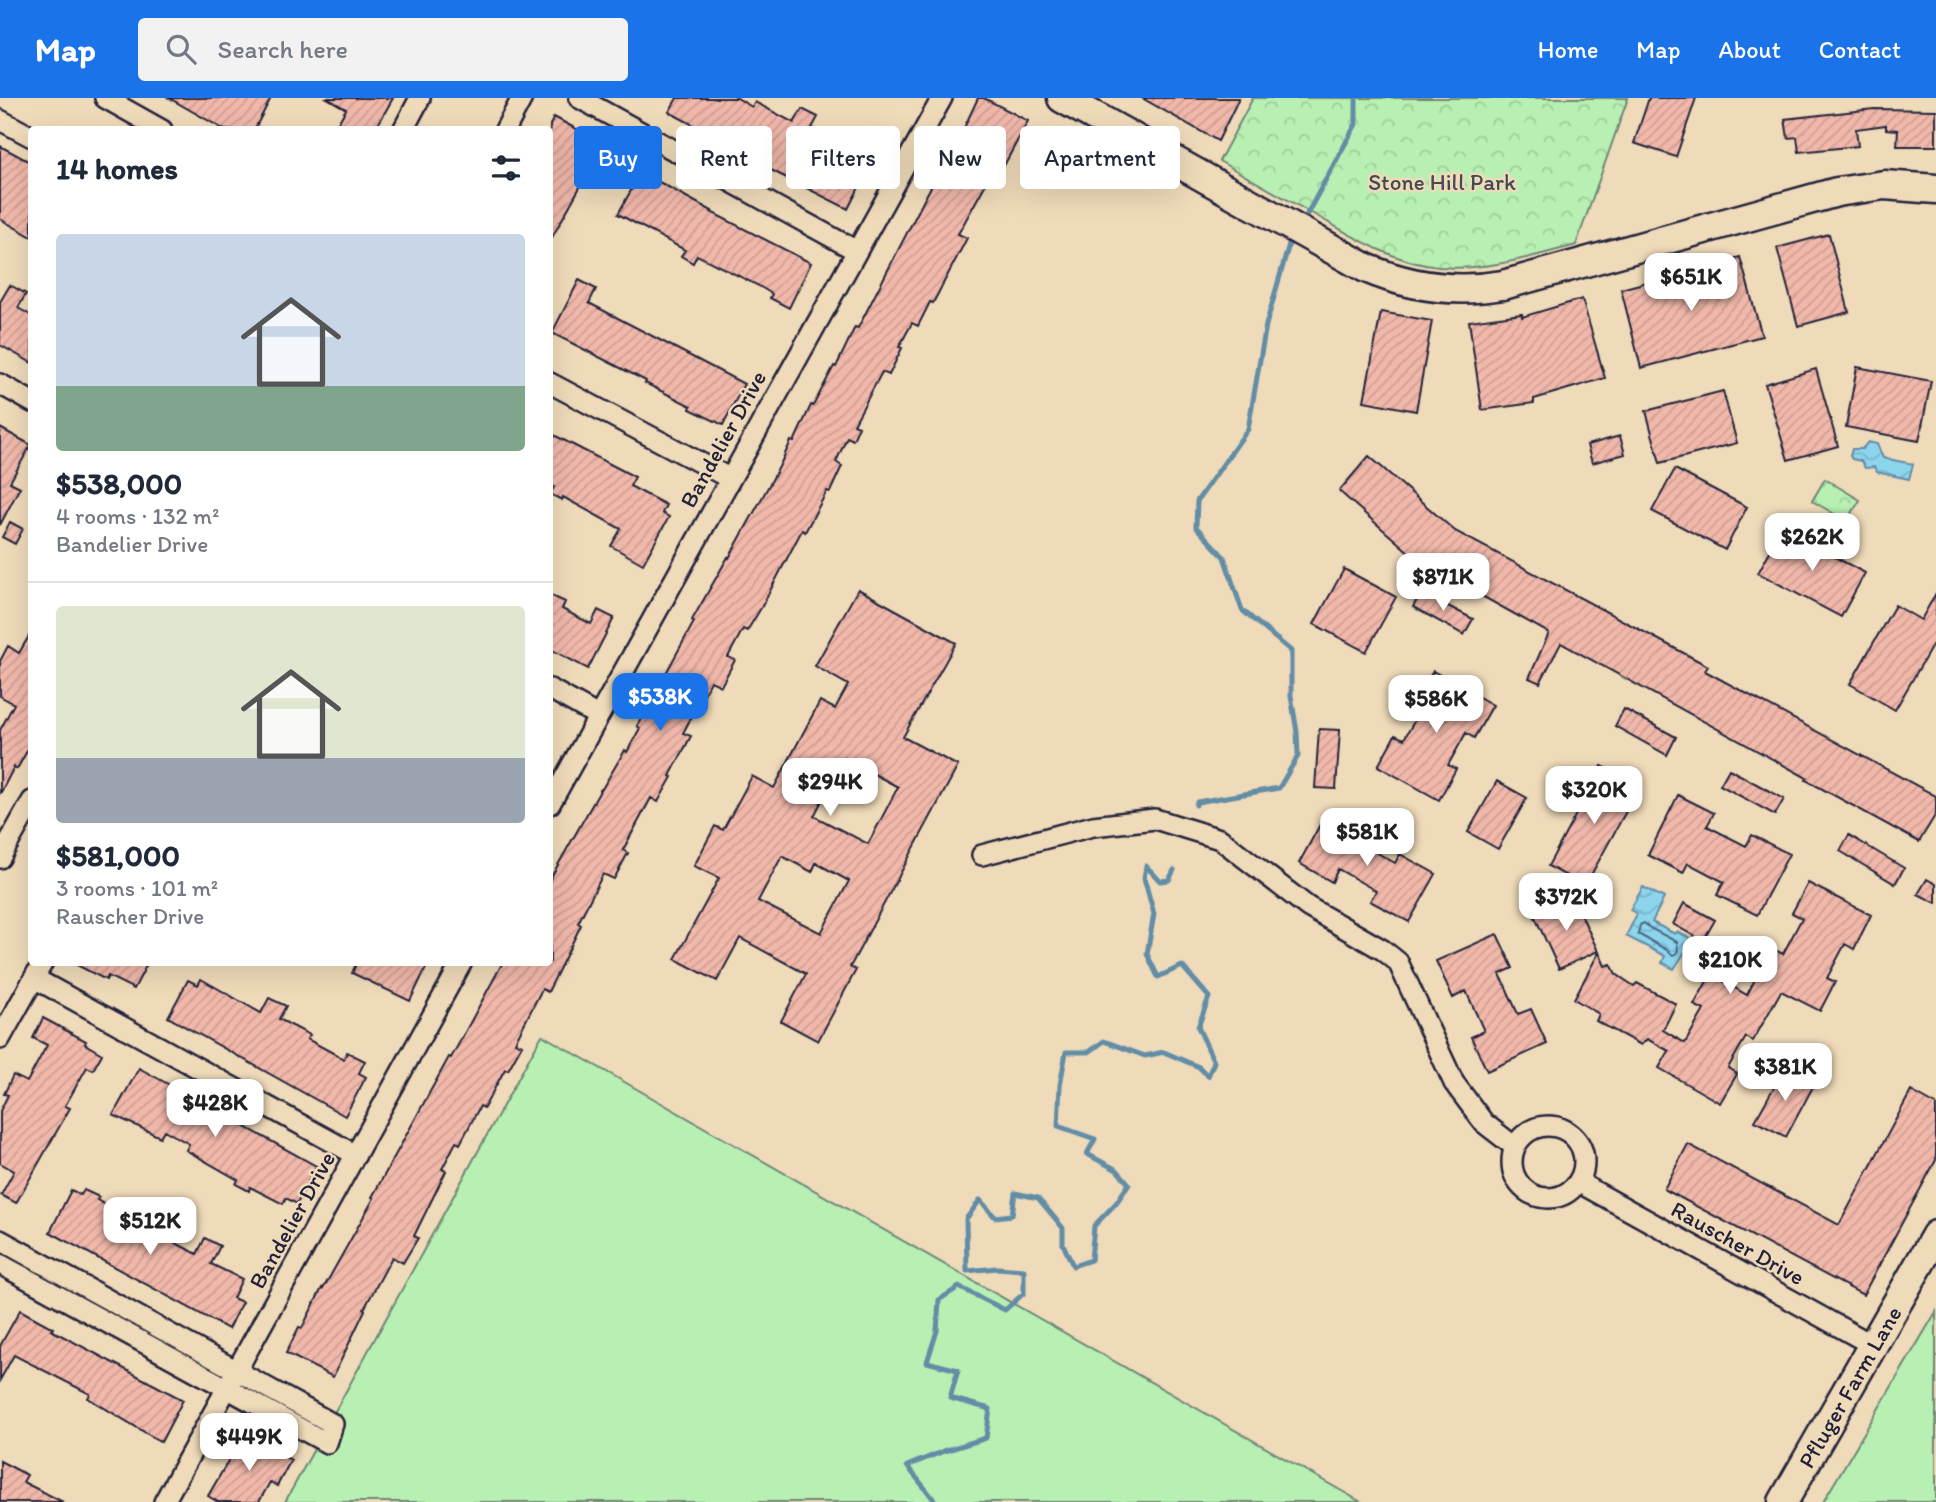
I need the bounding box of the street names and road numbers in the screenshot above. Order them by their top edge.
street label: Bandelier Drive [674,366,772,512]
street label: Bandelier Drive [243,1147,341,1293]
street label: Rauscher Drive [1666,1195,1810,1291]
street label: Pfluger Farm Lane [1792,1301,1908,1473]

